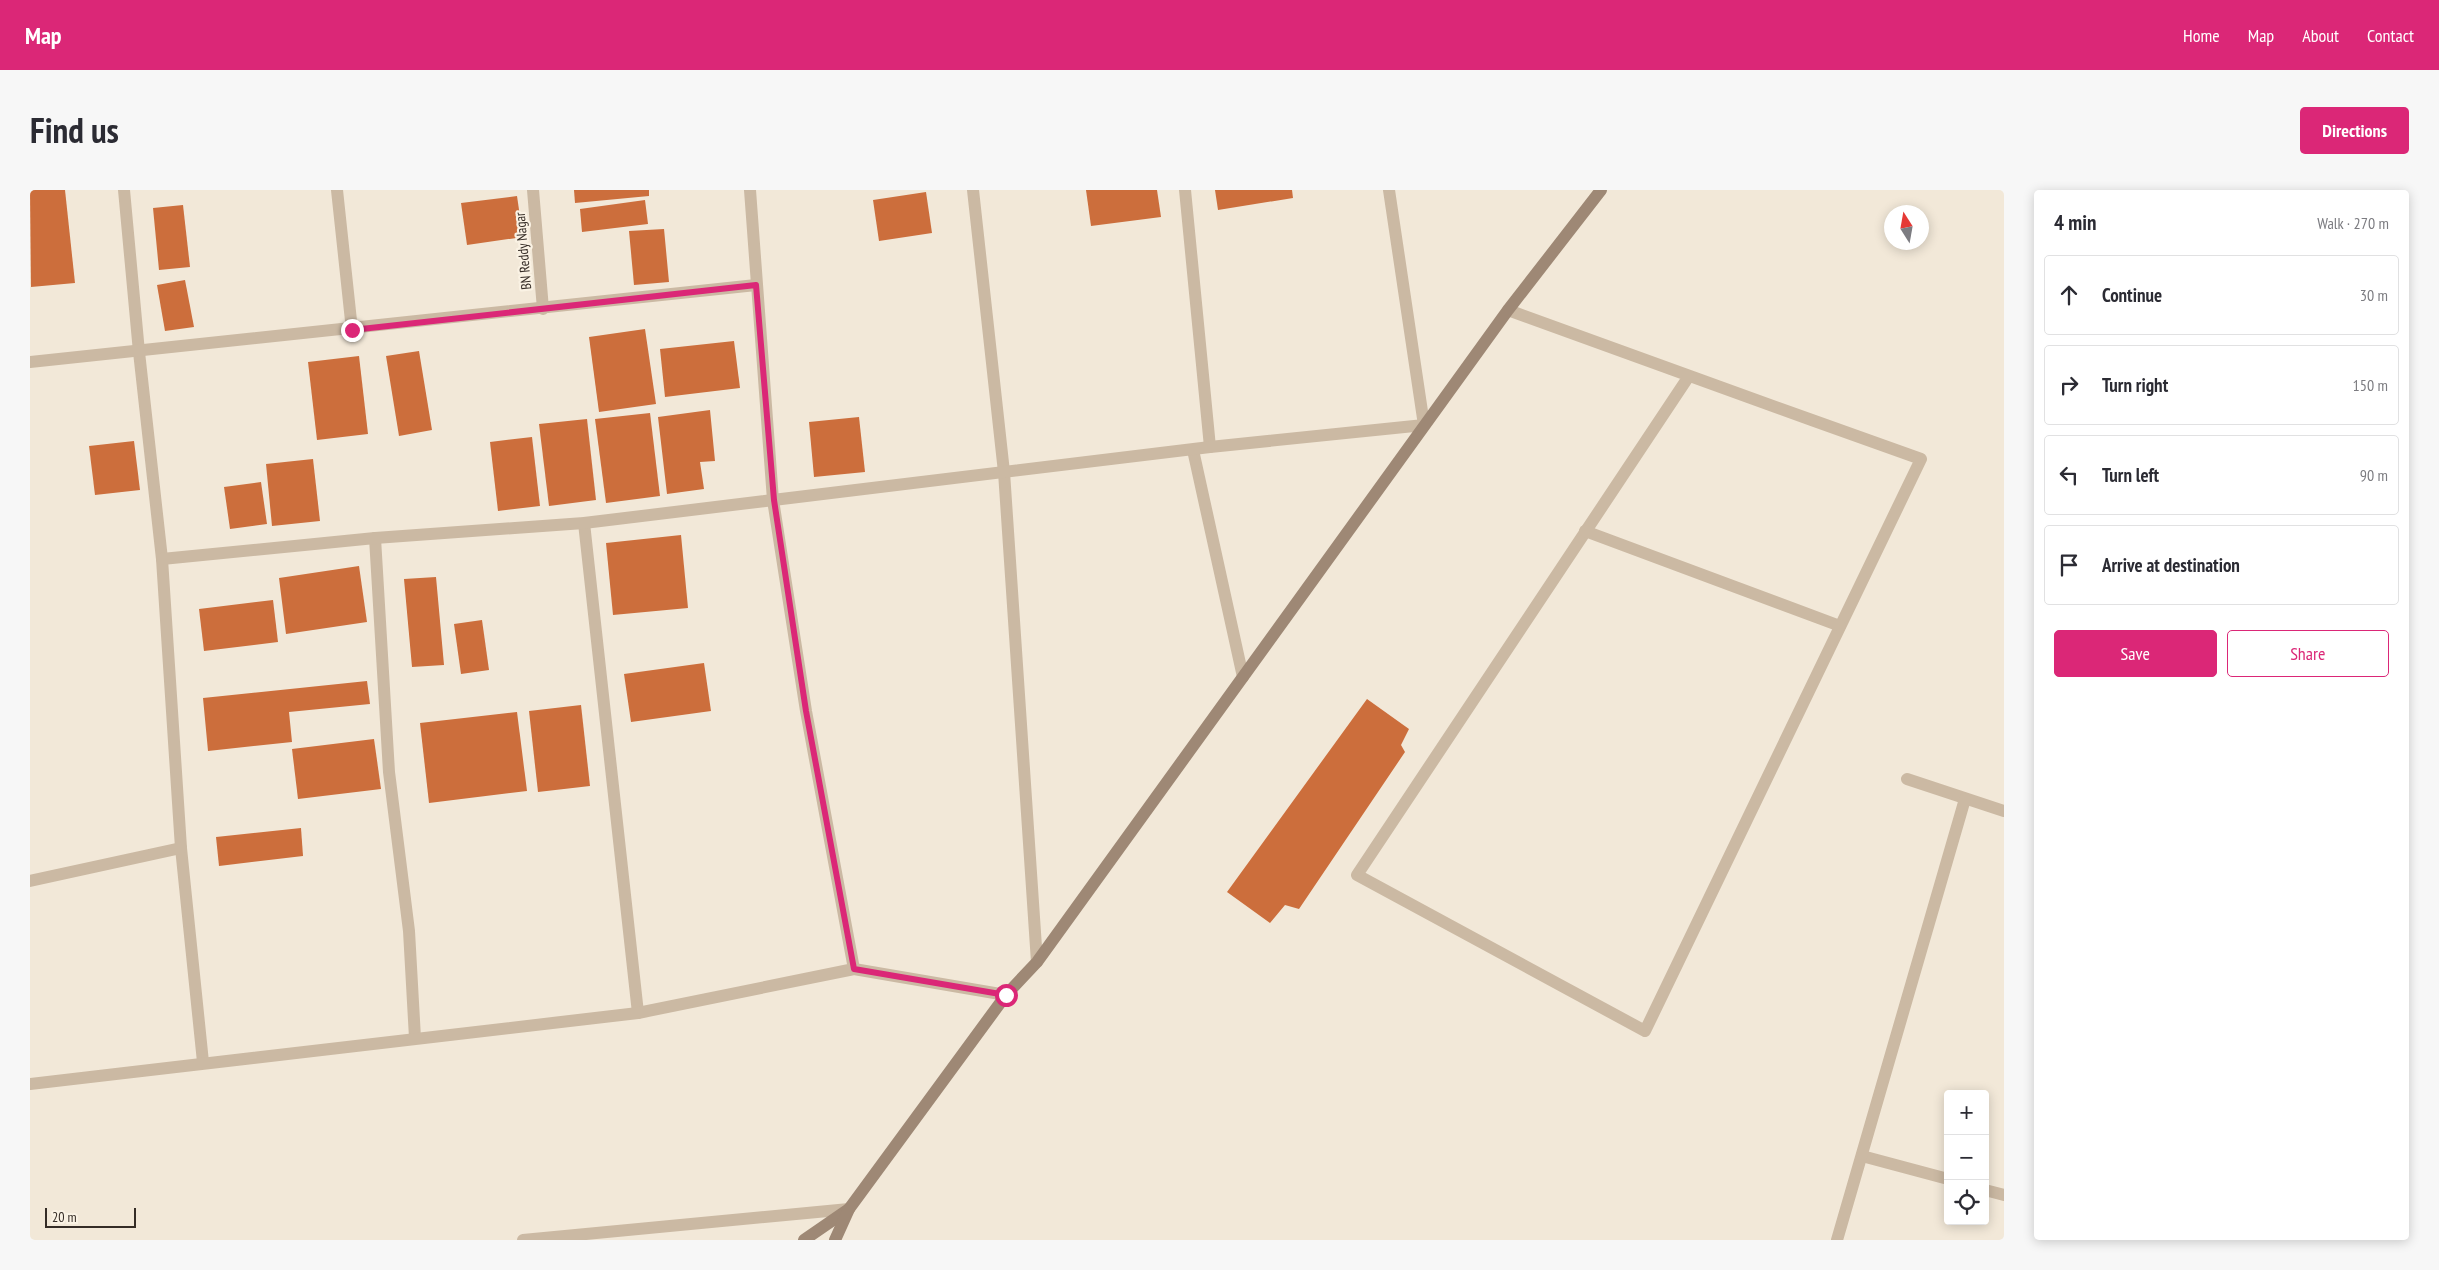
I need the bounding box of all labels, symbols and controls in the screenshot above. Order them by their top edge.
text: Map [25,20,62,51]
text: Home [2183,24,2220,47]
text: Map [2248,24,2274,47]
text: About [2302,24,2339,47]
text: Contact [2367,24,2414,47]
text: Find us [30,107,119,153]
button: Directions [2300,107,2409,154]
north arrow [1884,205,1929,250]
text: 4 min [2054,209,2096,236]
street label: BN Reddy Nagar [511,211,535,290]
text: Walk · 270 m [2317,213,2389,233]
icon: ahead [2055,281,2083,309]
text: Continue [2102,283,2162,307]
text: 30 m [2360,285,2388,305]
route end [341,319,364,342]
icon: right [2055,371,2083,399]
text: Turn right [2102,373,2168,397]
text: 150 m [2353,375,2388,395]
icon: left [2055,461,2083,489]
text: Turn left [2102,463,2159,487]
text: 90 m [2360,465,2388,485]
icon: arrive [2055,551,2083,579]
text: Arrive at destination [2102,553,2240,577]
button: Save [2054,630,2217,677]
button: Share [2227,630,2389,677]
route start [995,984,1018,1007]
map controls [1944,1090,1989,1225]
button: + [1944,1090,1989,1135]
button: − [1944,1135,1989,1180]
button: locate [1944,1180,1989,1225]
scale bar [45,1205,136,1228]
text: 20 m [52,1208,77,1226]

